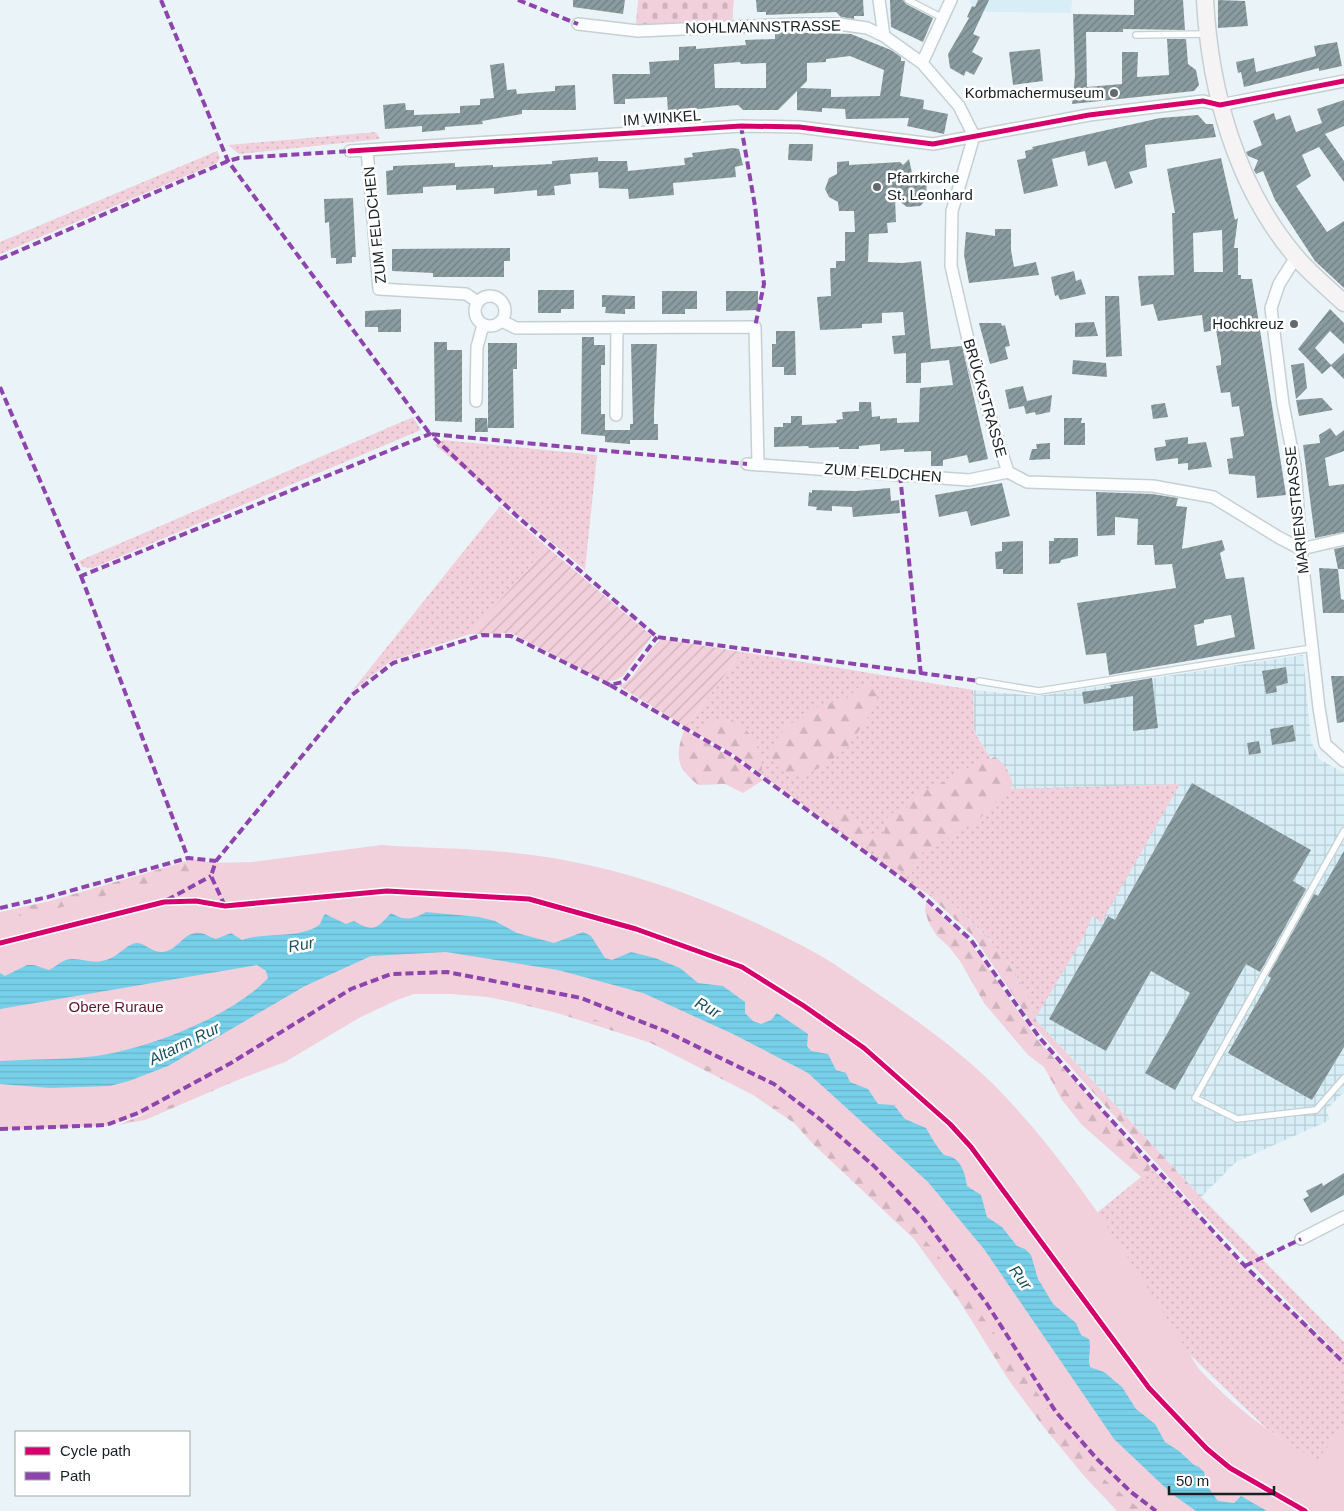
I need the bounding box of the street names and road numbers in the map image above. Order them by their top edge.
street label: NOHLMANNSTRASSE [685,17,841,36]
street label: IM WINKEL [622,106,702,129]
street label: ZUM FELDCHEN [360,166,389,284]
street label: BRÜCKSTRASSE [960,337,1011,459]
street label: MARIENSTRASSE [1281,445,1312,575]
street label: ZUM FELDCHEN [824,460,942,485]

